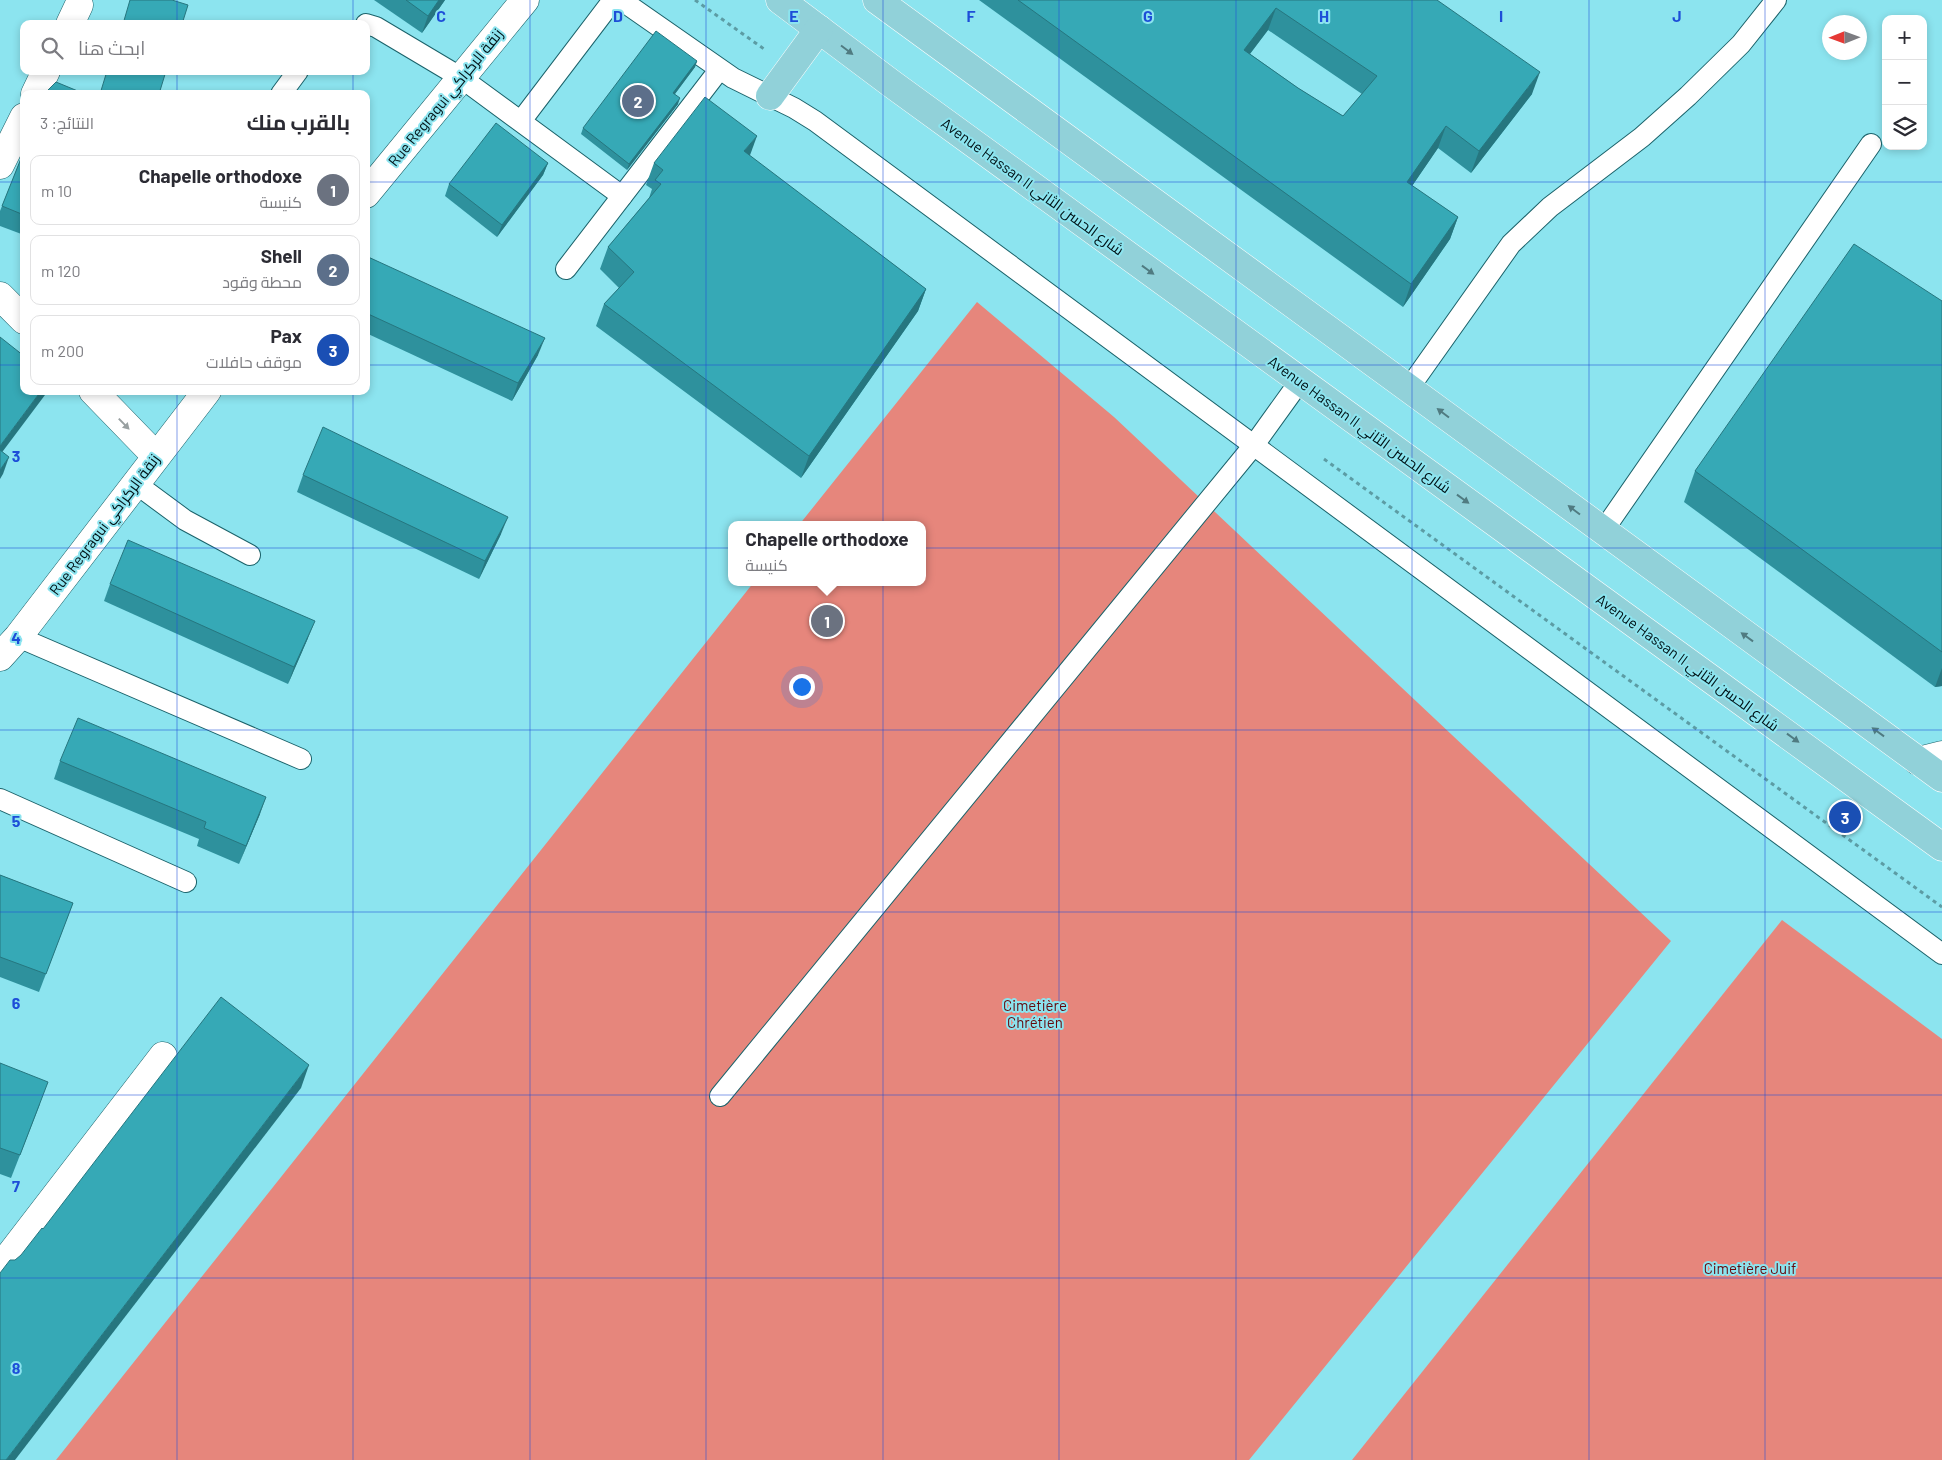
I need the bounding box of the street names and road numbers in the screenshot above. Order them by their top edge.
street label: Rue Regragui زنقة الركراكي [384,25,509,172]
street label: Avenue Hassan II شارع الحسن الثاني [936,114,1128,262]
street label: Avenue Hassan II شارع الحسن الثاني [1263,352,1455,500]
street label: Rue Regragui زنقة الركراكي [45,450,166,600]
street label: Avenue Hassan II شارع الحسن الثاني [1591,590,1783,738]

